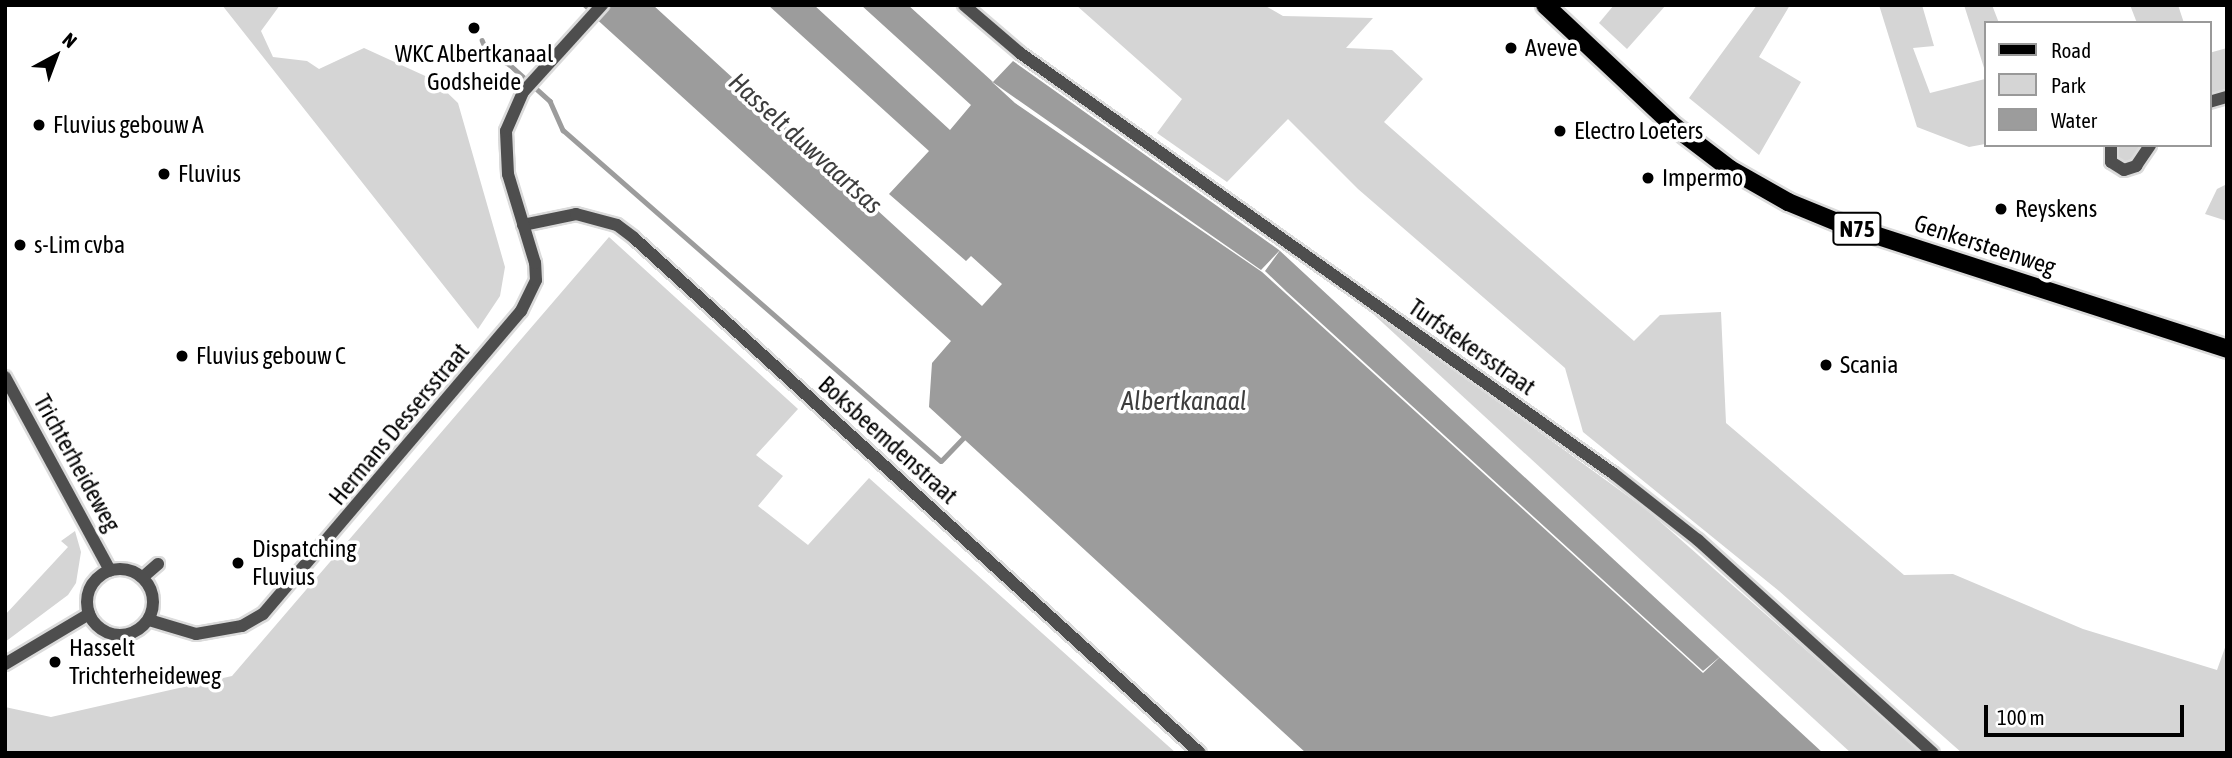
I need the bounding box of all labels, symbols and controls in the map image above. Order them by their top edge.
marker: WKC Albertkanaal Godsheide [466,20,482,36]
north arrow [21,21,91,91]
legend [1983,21,2211,147]
text: N [58,28,81,52]
place label: Aveve [1525,34,1578,62]
text: Road [2051,38,2091,62]
place label: WKC Albertkanaal Godsheide [395,40,553,96]
marker: Aveve [1503,40,1519,56]
water label: Hasselt duwvaartsas [722,67,888,221]
text: Park [2051,73,2086,97]
text: Water [2051,108,2097,132]
place label: Fluvius gebouw A [53,111,204,139]
marker: Fluvius gebouw A [31,117,47,133]
place label: Electro Loeters [1574,117,1703,145]
marker: Electro Loeters [1552,123,1568,139]
place label: Fluvius [178,160,241,188]
place label: Impermo [1662,164,1743,192]
marker: Fluvius [156,166,172,182]
marker: Impermo [1640,170,1656,186]
place label: Reyskens [2015,195,2097,223]
marker: Reyskens [1993,201,2009,217]
street label: Genkersteenweg [1911,209,2059,281]
road number: N75 [1831,210,1883,248]
place label: s-Lim cvba [34,231,125,259]
marker: s-Lim cvba [12,237,28,253]
street label: Turfstekersstraat [1403,293,1541,401]
street label: Hermans Dessersstraat [323,337,475,511]
place label: Fluvius gebouw C [196,342,346,370]
marker: Fluvius gebouw C [174,348,190,364]
place label: Scania [1840,351,1898,379]
marker: Scania [1818,357,1834,373]
street label: Boksbeemdenstraat [813,370,963,510]
water label: Albertkanaal [1121,386,1247,418]
street label: Trichterheideweg [27,389,127,537]
place label: Dispatching Fluvius [252,535,357,591]
marker: Dispatching Fluvius [230,555,246,571]
place label: Hasselt Trichterheideweg [69,634,221,690]
marker: Hasselt Trichterheideweg [47,654,63,670]
scale bar [1987,692,2186,736]
text: 100 m [1997,705,2045,729]

